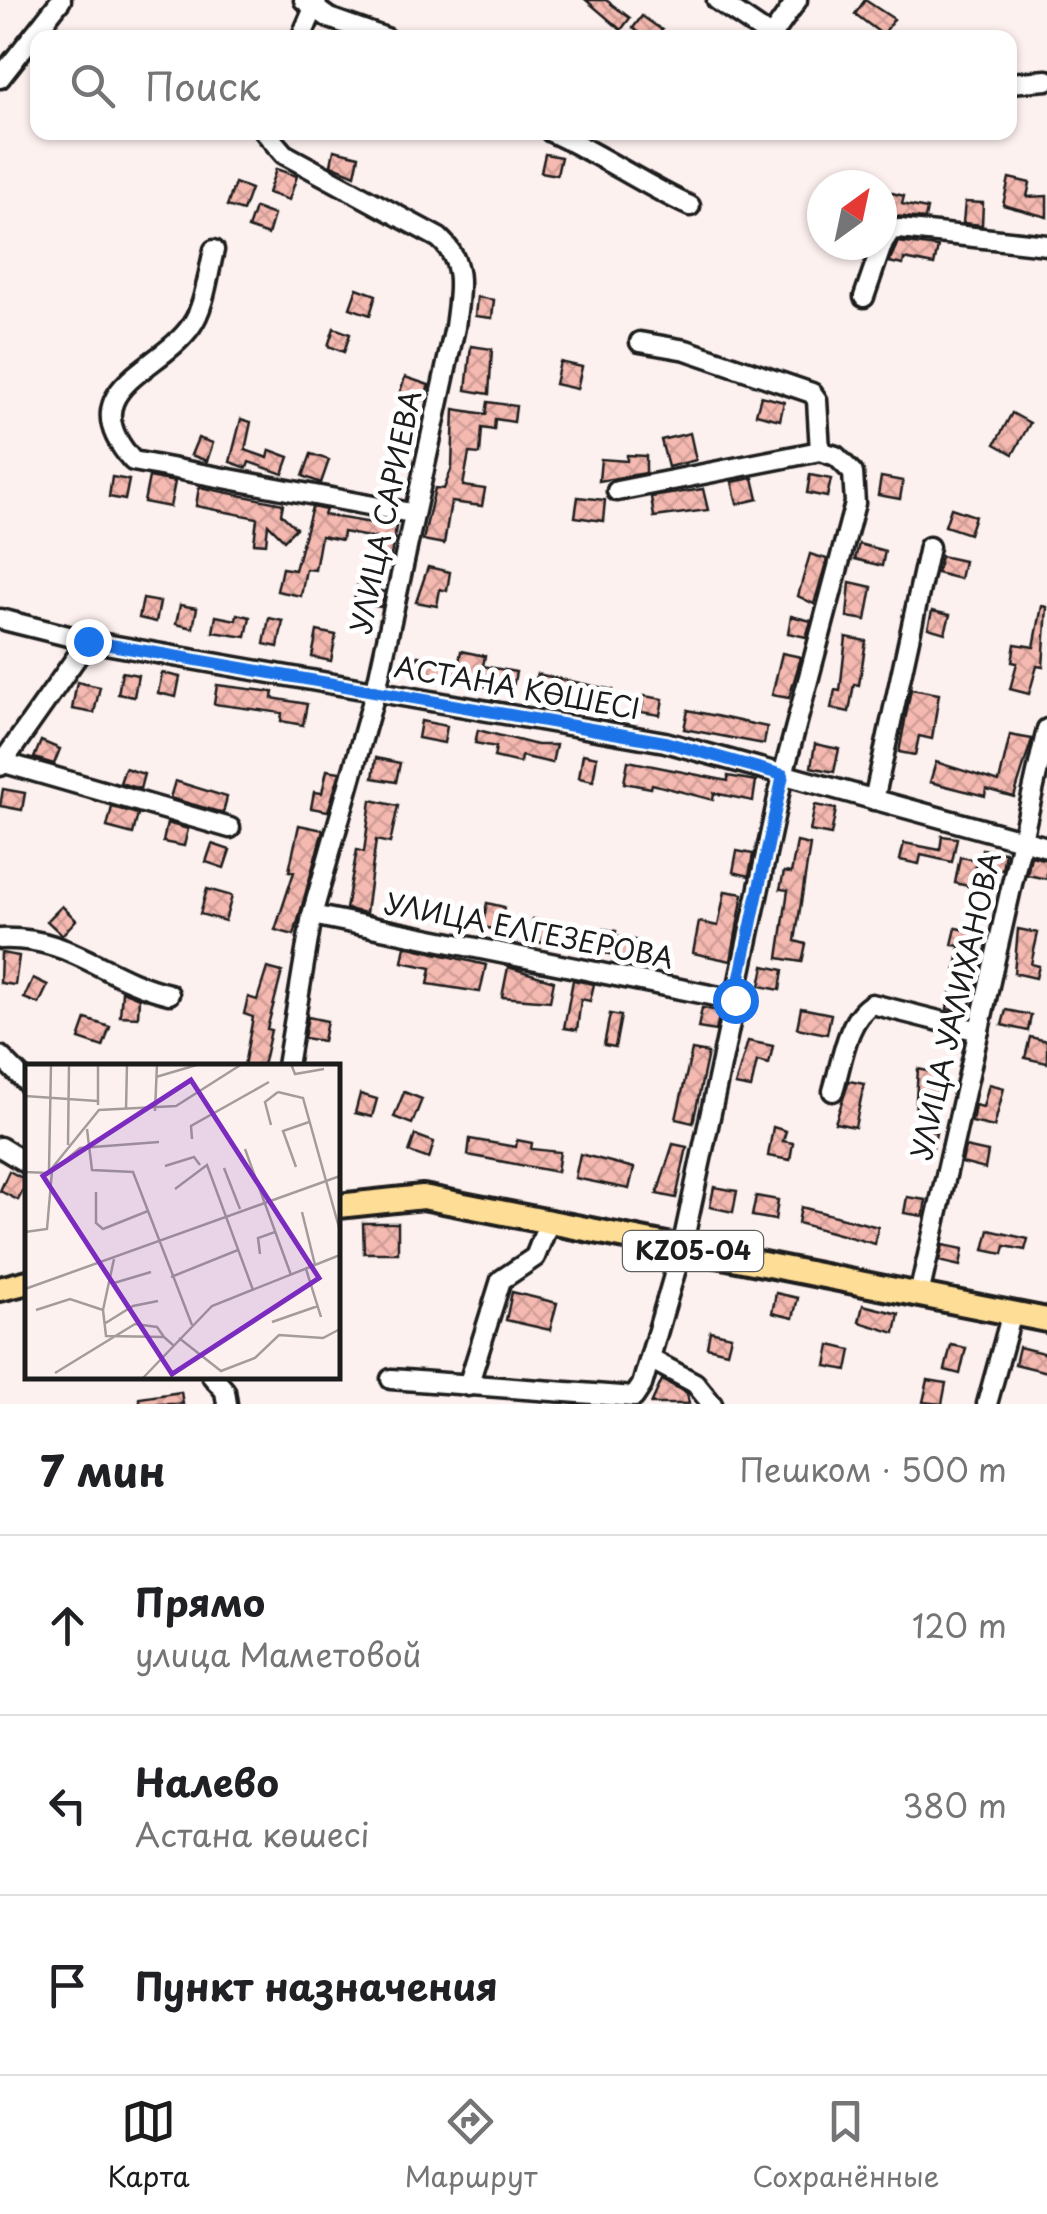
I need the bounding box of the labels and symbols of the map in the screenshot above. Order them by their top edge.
north arrow [807,170,897,260]
street label: УЛИЦА САРИЕВА [338,386,431,637]
route end [66,619,112,665]
street label: АСТАНА КӨШЕСІ [391,644,643,729]
street label: УЛИЦА УАЛИХАНОВА [898,848,1011,1164]
street label: УЛИЦА ЕЛГЕЗЕРОВА [381,880,677,979]
route start [713,978,759,1024]
inset map [25,1064,340,1379]
road number: KZ05-04 [623,1231,763,1271]

